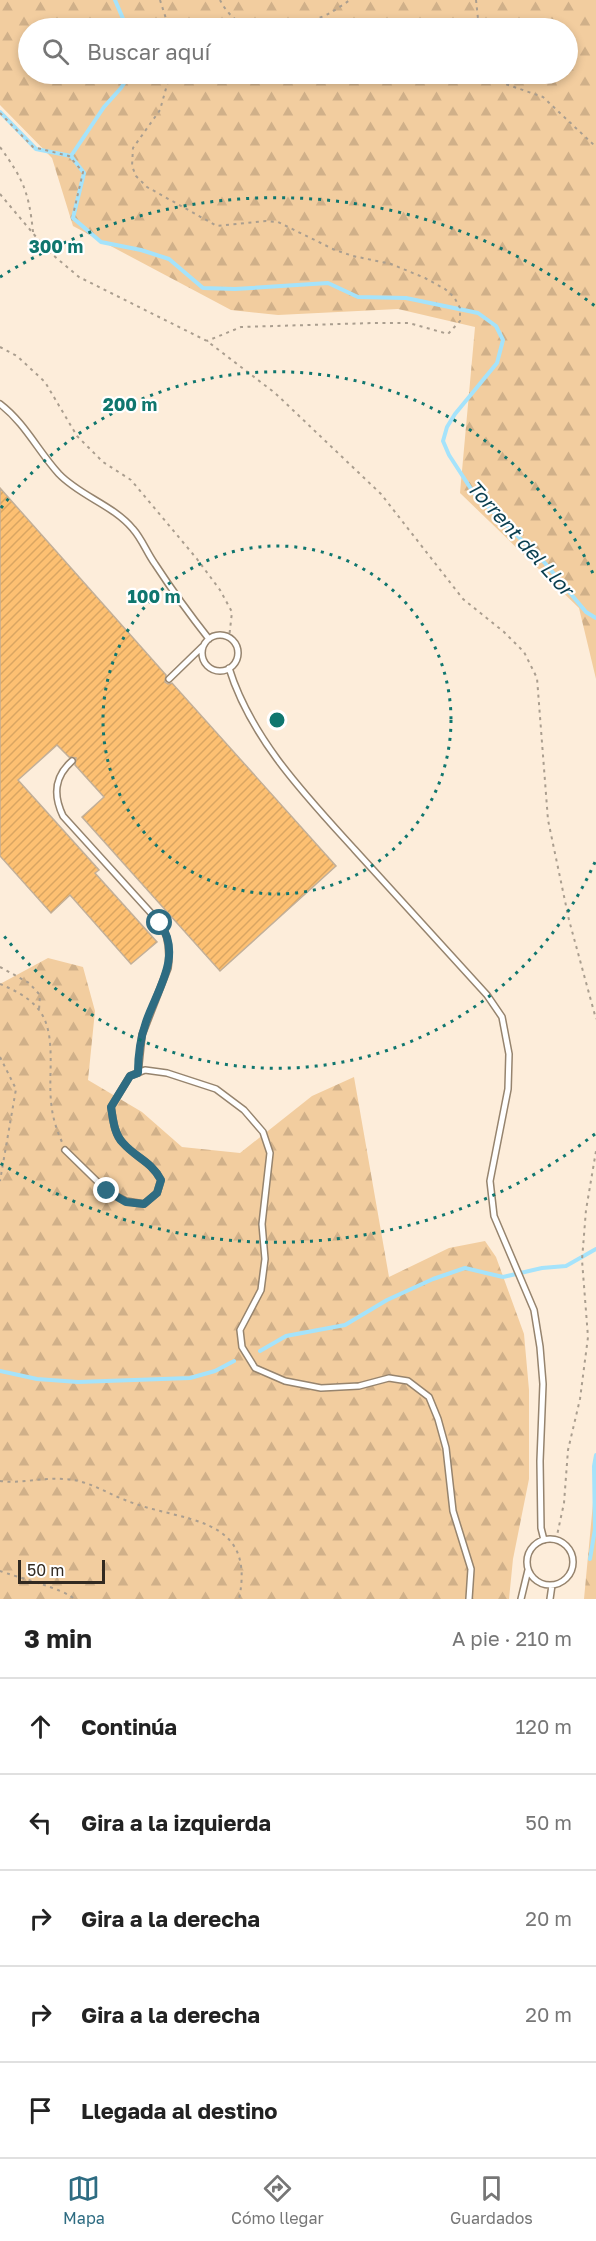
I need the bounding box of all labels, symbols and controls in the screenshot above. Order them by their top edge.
search box [18,18,578,84]
icon: search [39,35,72,68]
text: Buscar aquí [87,38,210,65]
text: 300 m [29,235,83,257]
text: 200 m [103,393,157,415]
water label: Torrent del Llor [463,475,581,602]
text: 100 m [128,585,180,607]
centre of rings [267,710,287,730]
route start [146,909,172,935]
route end [93,1177,119,1203]
scale bar [18,1557,105,1584]
text: 50 m [27,1560,64,1580]
text: 3 min [24,1623,92,1654]
text: A pie · 210 m [452,1626,572,1650]
icon: ahead [24,1710,57,1743]
text: Continúa [81,1713,177,1740]
text: 120 m [516,1714,572,1738]
icon: left [24,1806,57,1839]
text: Gira a la izquierda [81,1809,271,1836]
text: 50 m [525,1810,572,1834]
icon: right [24,1902,57,1935]
text: Gira a la derecha [81,1905,260,1932]
text: 20 m [525,1906,572,1930]
icon: right [24,1998,57,2031]
text: Gira a la derecha [81,2001,260,2028]
text: 20 m [525,2002,572,2026]
icon: arrive [24,2094,57,2127]
text: Llegada al destino [81,2097,278,2124]
tab: Mapa [63,2172,105,2228]
tab: Cómo llegar [231,2172,324,2228]
tab: Guardados [450,2172,533,2228]

